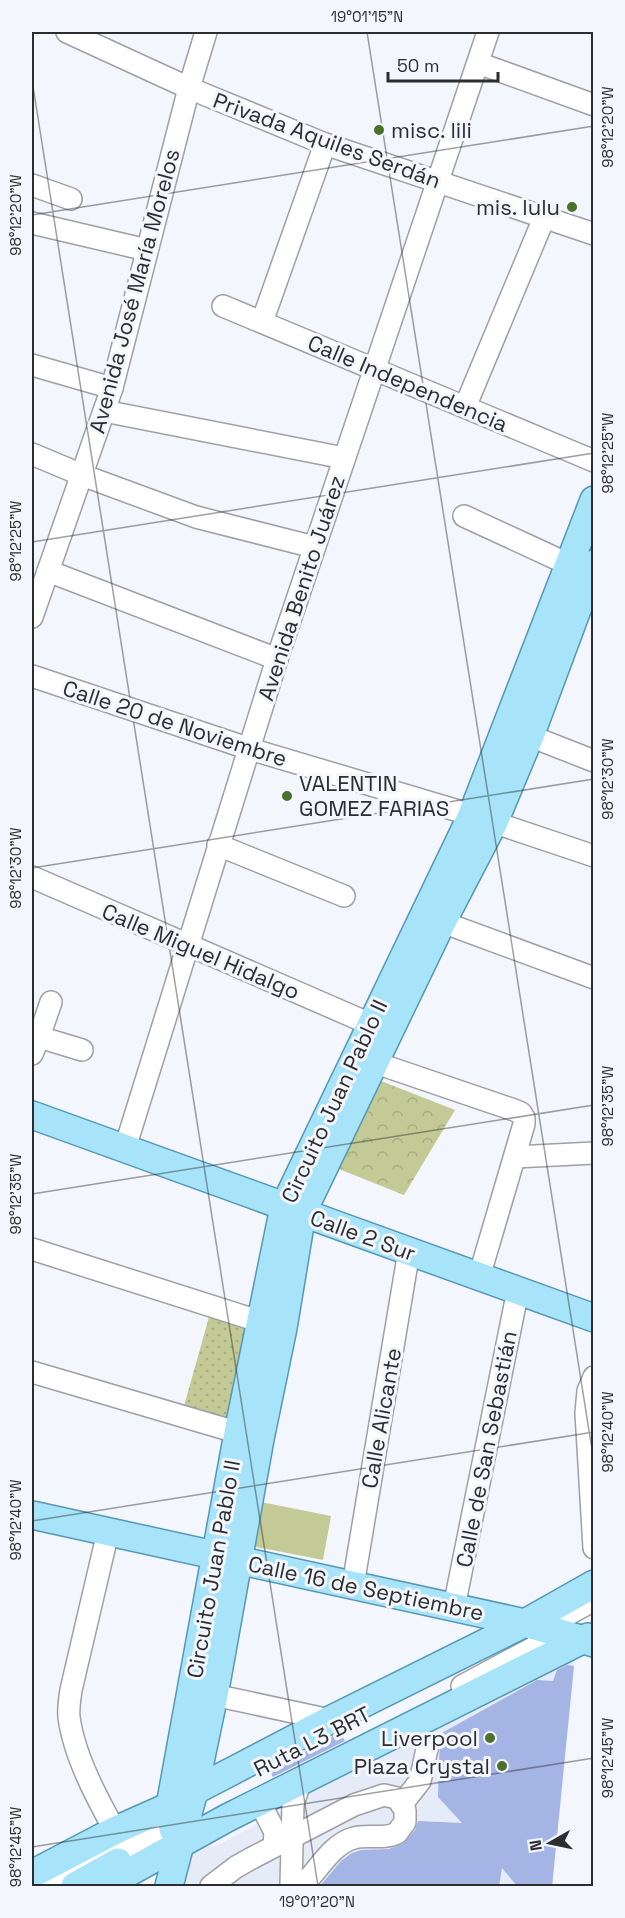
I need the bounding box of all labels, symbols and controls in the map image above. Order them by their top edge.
text: 19°01'15"N [331,7,403,26]
scale bar [388,45,498,83]
text: 50 m [397,54,439,77]
street label: Privada Aquiles Serdán [209,86,445,194]
text: 98°12'20"W [598,86,617,168]
place label: misc. lili [391,116,472,144]
marker: misc. lili [372,123,386,137]
street label: Avenida José María Morelos [83,146,185,436]
text: 98°12'20"W [6,174,25,256]
place label: mis. lulu [476,193,560,221]
marker: mis. lulu [565,200,579,214]
street label: Calle Independencia [304,328,513,438]
text: 98°12'25"W [598,413,617,493]
street label: Avenida Benito Juárez [251,472,351,704]
text: 98°12'25"W [6,501,25,581]
street label: Calle 20 de Noviembre [59,674,291,772]
text: 98°12'30"W [598,738,617,820]
place label: VALENTIN GOMEZ FARIAS [299,769,449,822]
marker: VALENTIN GOMEZ FARIAS [280,789,294,803]
text: 98°12'30"W [6,827,25,909]
street label: Calle Miguel Hidalgo [98,897,304,1005]
street label: Circuito Juan Pablo II [275,995,393,1207]
text: 98°12'35"W [598,1066,617,1146]
text: 98°12'35"W [6,1154,25,1234]
street label: Calle 2 Sur [306,1203,420,1267]
street label: Calle de San Sebastián [449,1328,523,1570]
street label: Calle Alicante [355,1345,407,1491]
text: 98°12'40"W [598,1391,617,1473]
street label: Circuito Juan Pablo II [180,1458,246,1680]
text: 98°12'40"W [6,1479,25,1561]
street label: Calle 16 de Septiembre [246,1549,486,1627]
street label: Ruta L3 BRT [249,1699,375,1782]
text: 98°12'45"W [598,1718,617,1798]
place label: Liverpool [381,1724,478,1752]
marker: Liverpool [483,1731,497,1745]
place label: Plaza Crystal [354,1752,490,1780]
marker: Plaza Crystal [495,1759,509,1773]
text: 98°12'45"W [6,1807,25,1887]
north arrow [520,1813,580,1873]
text: N [524,1838,547,1852]
text: 19°01'20"N [279,1892,355,1911]

